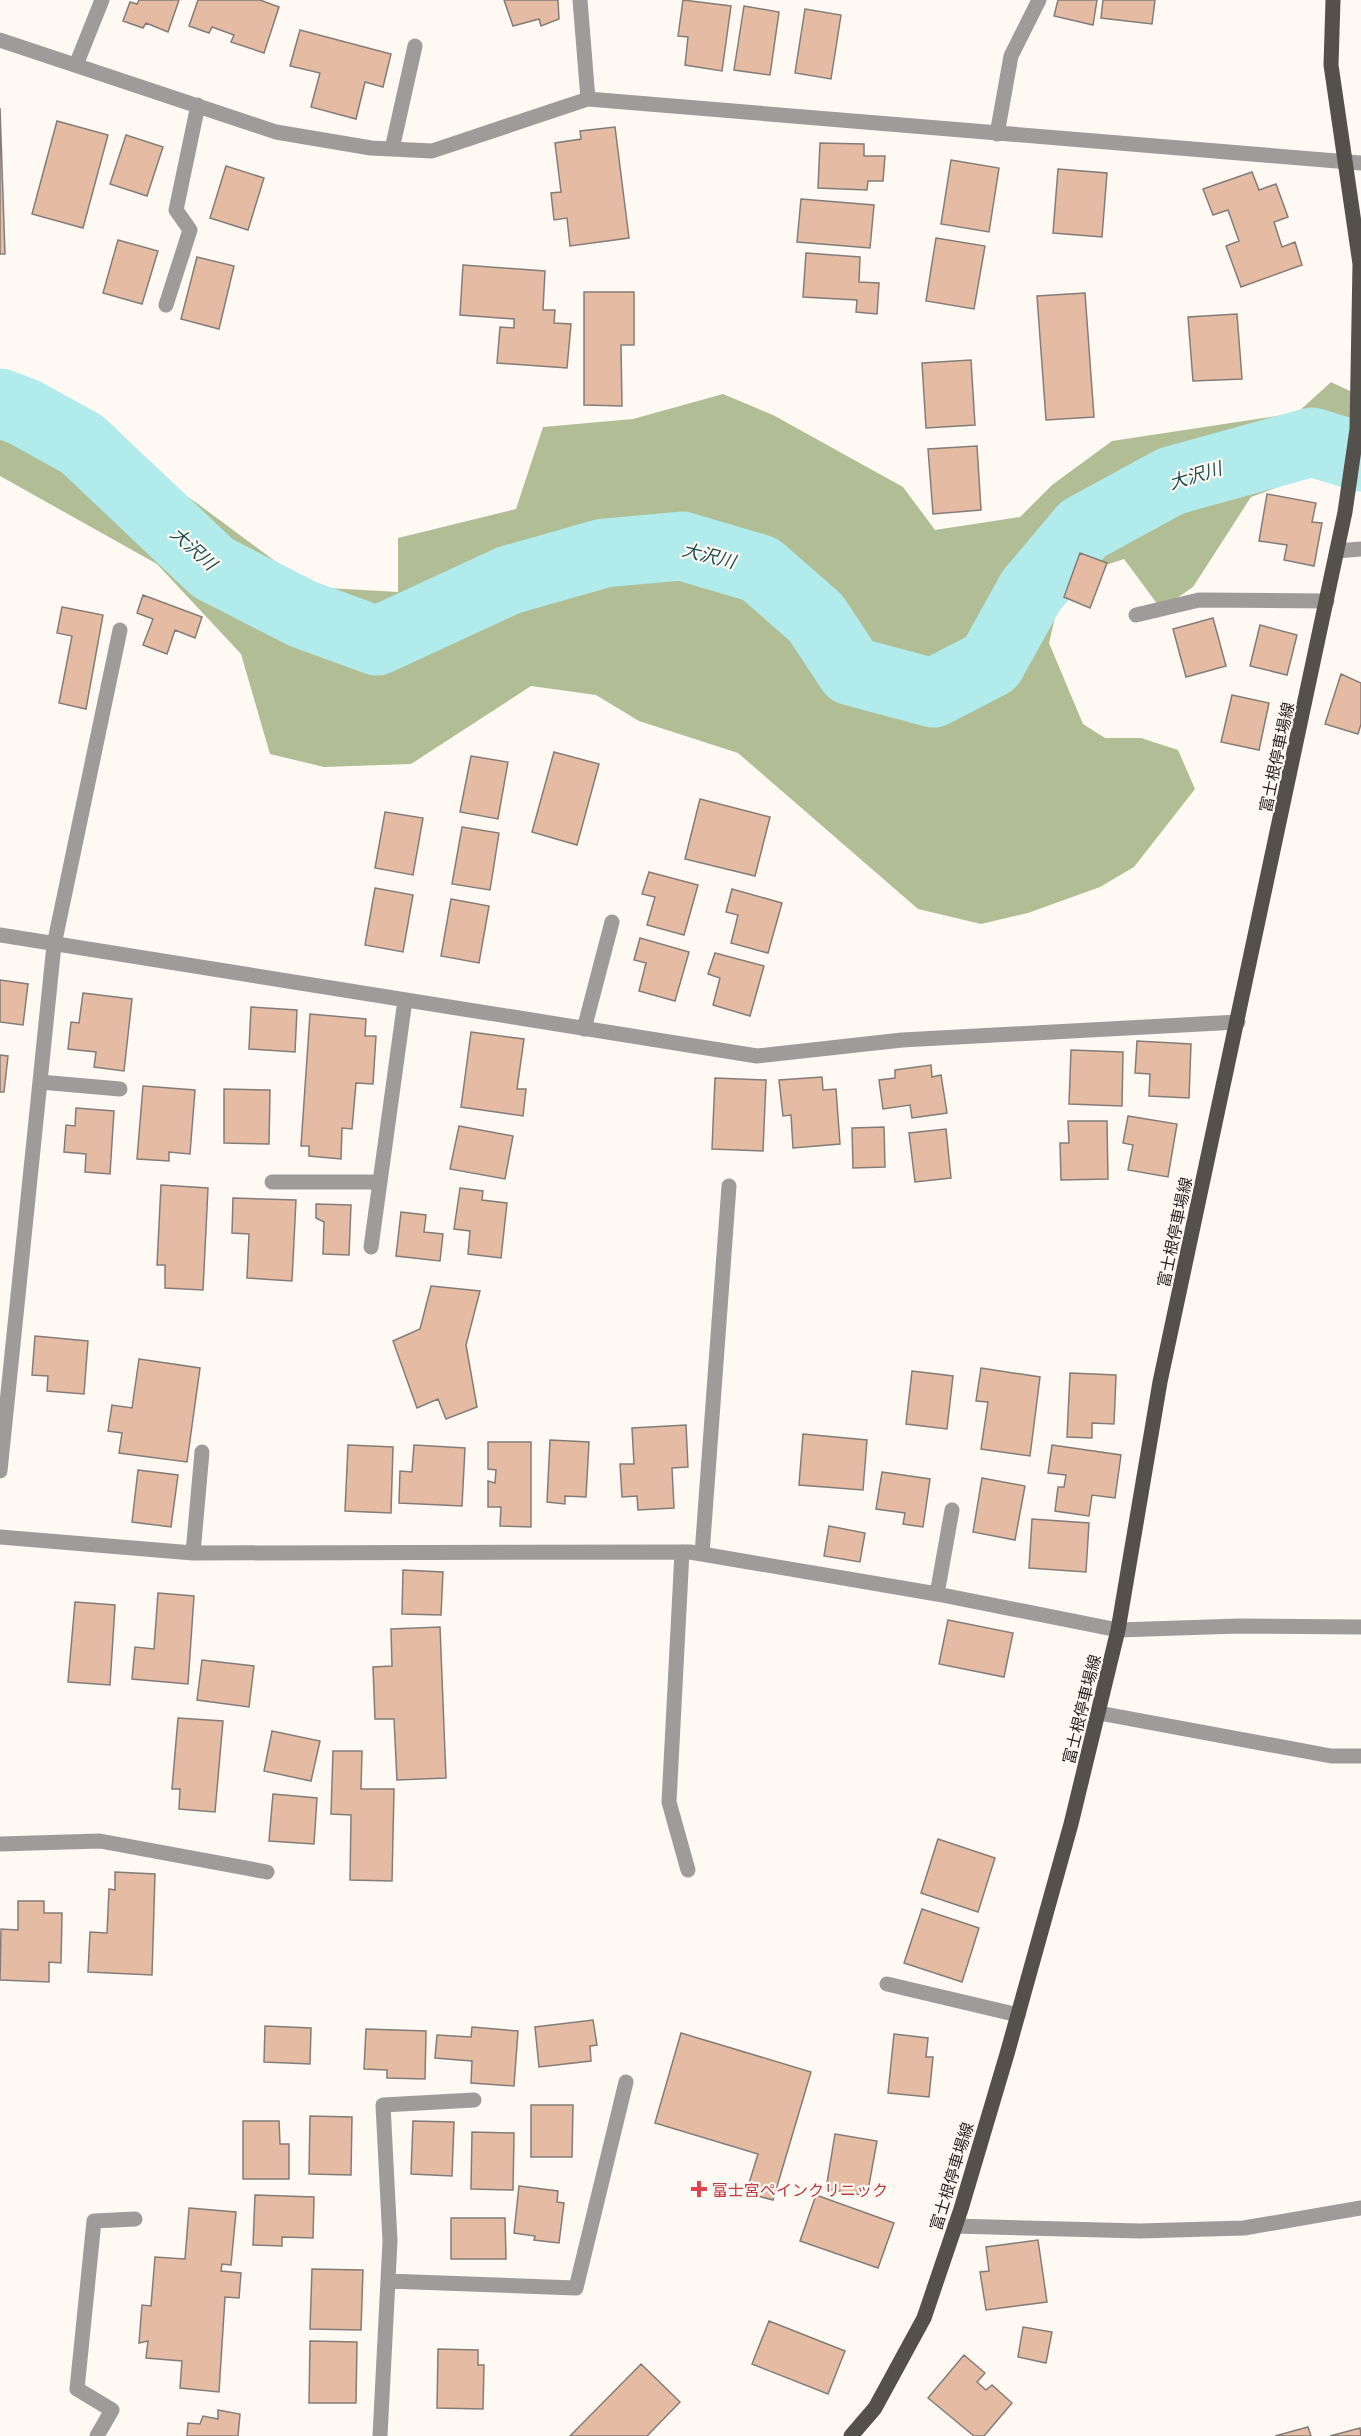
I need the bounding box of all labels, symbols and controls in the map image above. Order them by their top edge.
water label: 大沢川 [1166,456,1226,493]
water label: 大沢川 [167,522,223,576]
water label: 大沢川 [680,538,740,573]
street label: 富士根停車場線 [1255,700,1297,814]
street label: 富士根停車場線 [1153,1175,1195,1289]
street label: 富士根停車場線 [1058,1652,1104,1766]
street label: 富士根停車場線 [926,2120,976,2232]
marker: 富士宮ペインクリニック [690,2180,708,2198]
place label: 富士宮ペインクリニック [712,2180,888,2199]

